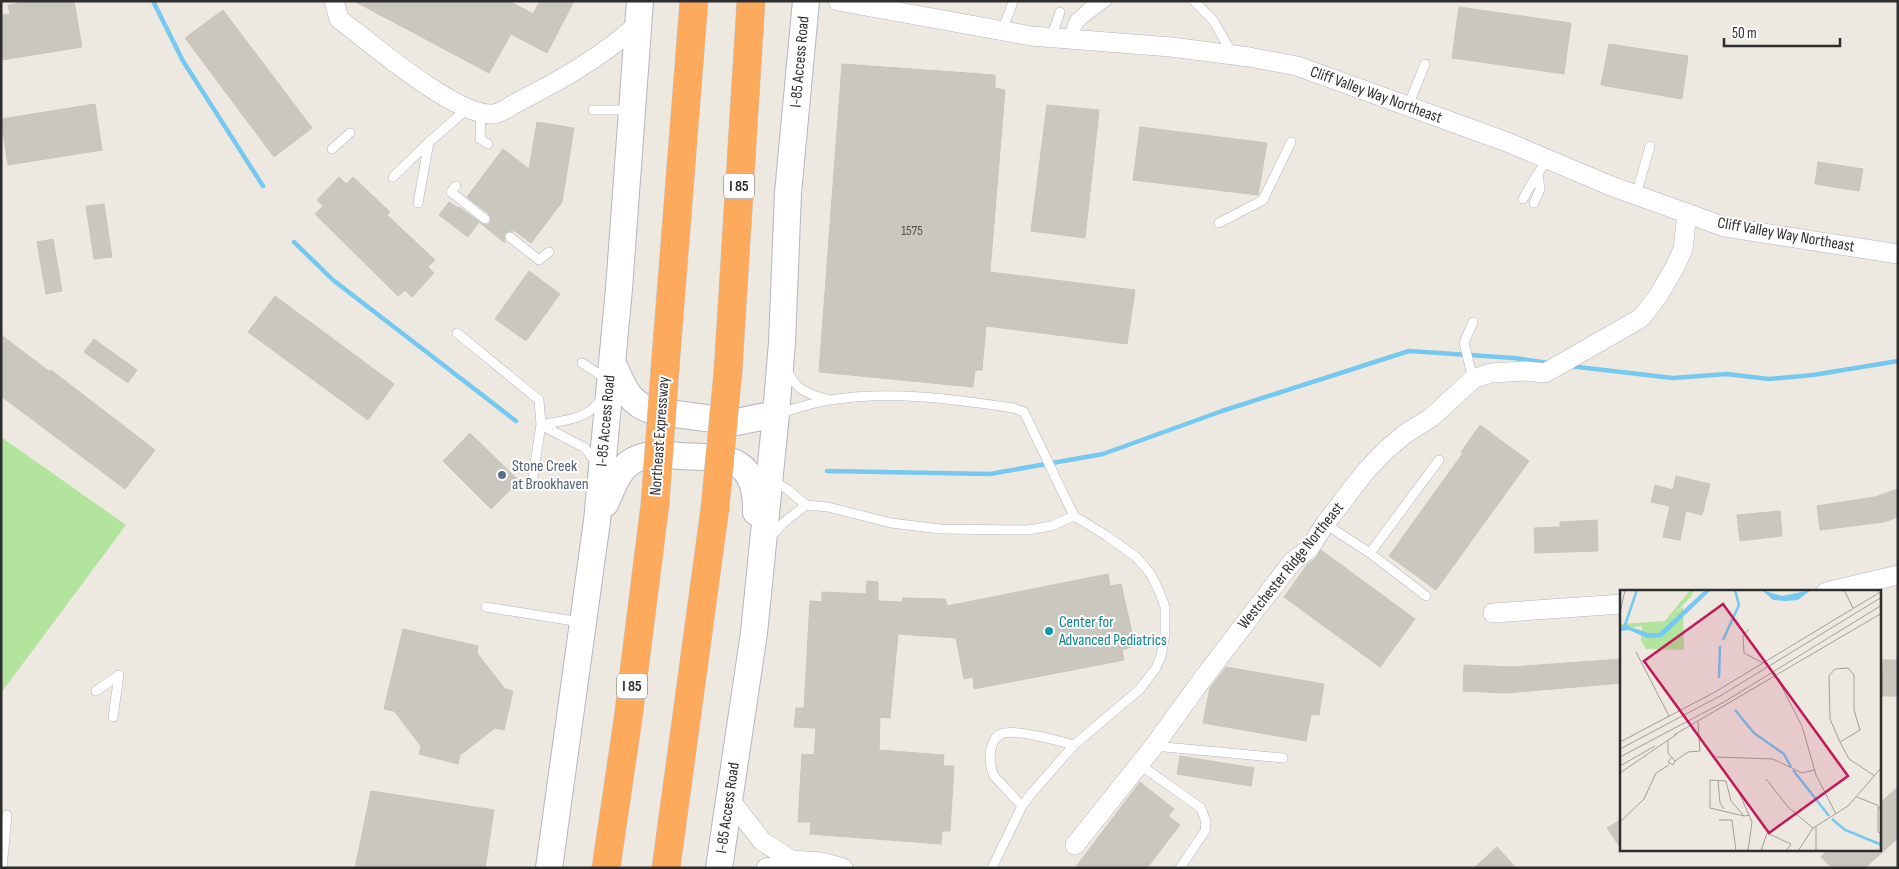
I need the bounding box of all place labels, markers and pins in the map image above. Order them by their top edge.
place label: Stone Creek at Brookhaven [512,457,589,494]
marker: Stone Creek at Brookhaven [496,469,508,481]
place label: Center for Advanced Pediatrics [1058,613,1167,650]
marker: Center for Advanced Pediatrics [1043,625,1055,637]

